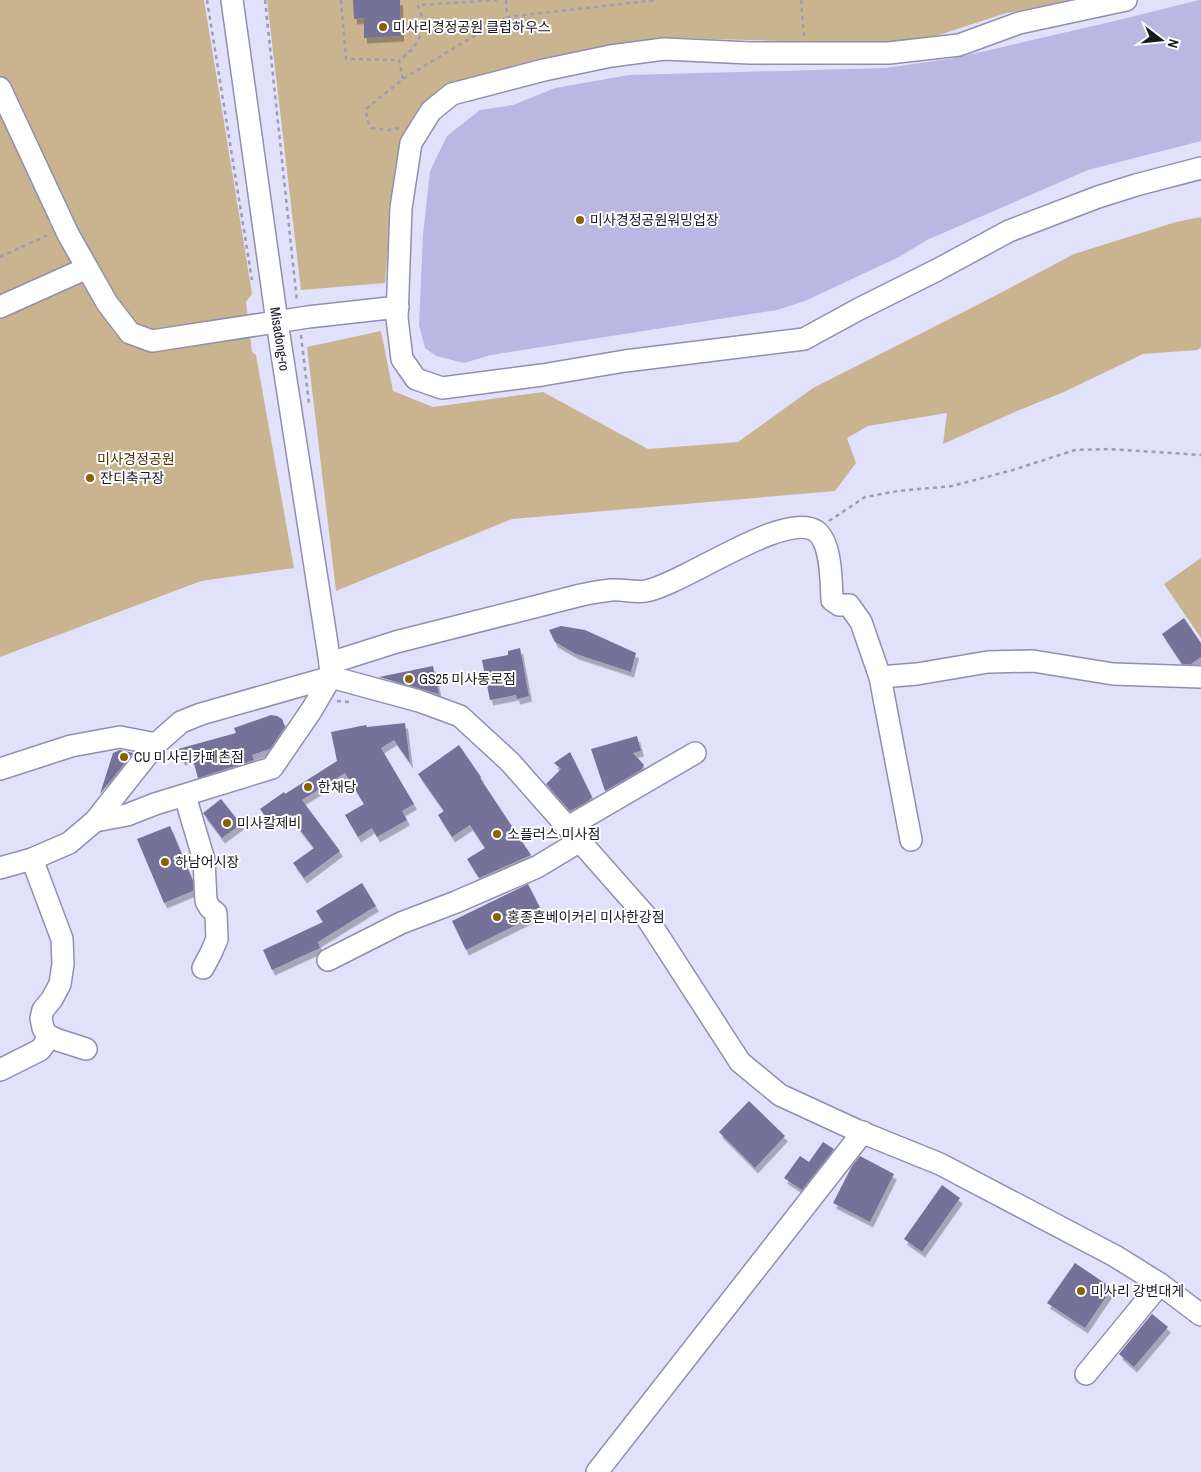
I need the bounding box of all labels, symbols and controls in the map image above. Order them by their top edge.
north arrow [1136,15,1186,65]
place label: 미사리경정공원 클럽하우스 [393,18,551,36]
marker: 미사리경정공원 클럽하우스 [377,21,389,33]
text: N [1164,37,1183,50]
place label: 미사경정공원워밍업장 [590,211,719,229]
marker: 미사경정공원워밍업장 [574,214,586,226]
street label: Misadong-ro [266,306,294,372]
park label: 미사경정공원 [97,450,175,468]
place label: 잔디축구장 [100,469,165,487]
marker: 잔디축구장 [84,472,96,484]
place label: GS25 미사동로점 [419,670,516,688]
marker: GS25 미사동로점 [403,673,415,685]
place label: CU 미사리카페촌점 [134,748,244,766]
marker: CU 미사리카페촌점 [118,751,130,763]
place label: 한채당 [318,778,357,796]
marker: 한채당 [302,781,314,793]
place label: 미사칼제비 [237,814,301,832]
marker: 미사칼제비 [221,817,233,829]
place label: 소플러스 미사점 [507,825,600,843]
marker: 소플러스 미사점 [491,828,503,840]
place label: 하남어시장 [175,853,240,871]
marker: 하남어시장 [159,856,171,868]
place label: 홍종흔베이커리 미사한강점 [507,908,665,926]
marker: 홍종흔베이커리 미사한강점 [491,911,503,923]
place label: 미사리 강변대게 [1091,1282,1184,1300]
marker: 미사리 강변대게 [1075,1285,1087,1297]

